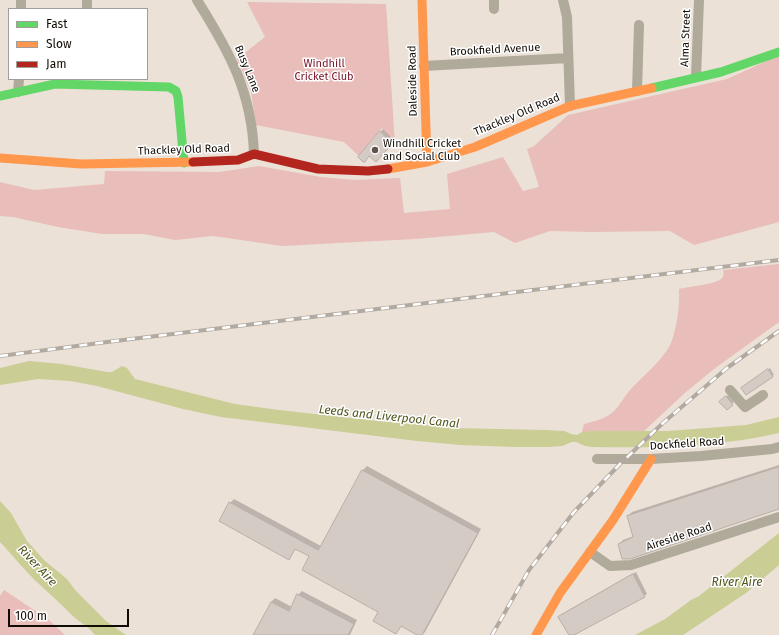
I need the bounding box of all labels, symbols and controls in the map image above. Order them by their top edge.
legend [8,8,148,80]
street label: Alma Street [678,9,694,67]
text: Fast [46,17,68,31]
text: Slow [46,37,72,51]
street label: Brookfield Avenue [449,41,541,59]
street label: Busy Lane [231,43,263,95]
street label: Daleside Road [406,45,420,117]
text: Jam [46,57,66,71]
park label: Windhill Cricket Club [294,57,354,83]
street label: Thackley Old Road [472,91,562,139]
place label: Windhill Cricket and Social Club [383,137,461,163]
street label: Thackley Old Road [138,142,230,158]
marker: Windhill Cricket and Social Club [370,145,380,155]
water label: Leeds and Liverpool Canal [318,402,460,432]
street label: Dockfield Road [649,435,725,453]
street label: Aireside Road [644,520,714,554]
water label: River Aire [14,543,60,589]
water label: River Aire [712,576,762,590]
scale bar [10,601,131,627]
text: 100 m [15,609,47,623]

